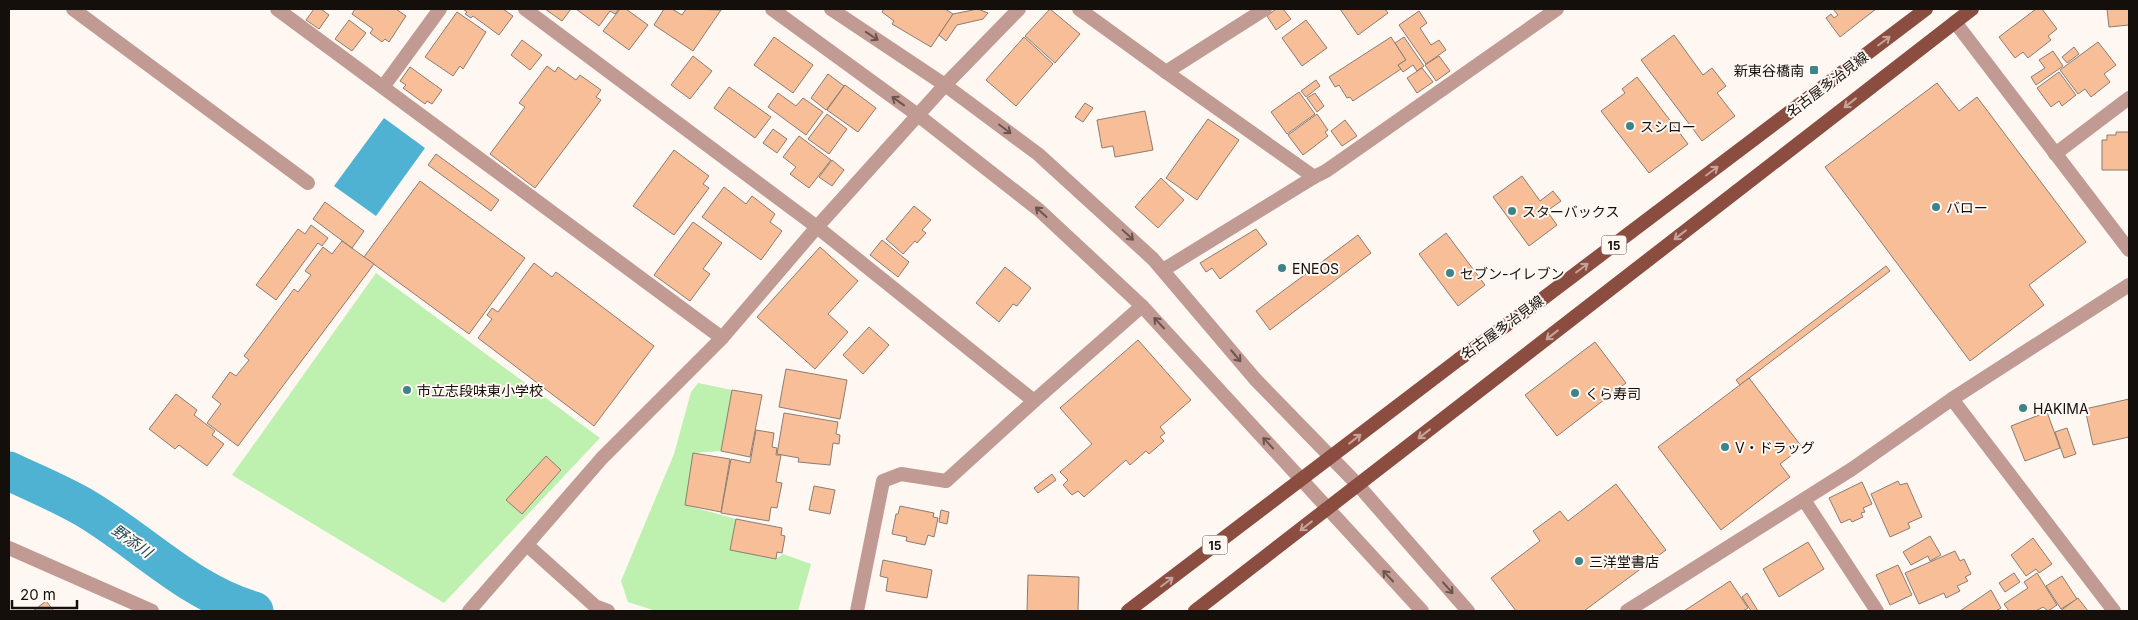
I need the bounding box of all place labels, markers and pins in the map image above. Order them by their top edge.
place label: 新東谷橋南 [1734,62,1804,79]
marker: 新東谷橋南 [1808,64,1820,76]
place label: スシロー [1640,118,1696,135]
marker: スシロー [1624,120,1636,132]
place label: バロー [1946,199,1988,216]
marker: バロー [1930,201,1942,213]
place label: スターバックス [1522,203,1619,220]
marker: スターバックス [1506,205,1518,217]
place label: ENEOS [1292,260,1339,277]
marker: ENEOS [1276,262,1288,274]
place label: セブン-イレブン [1460,265,1564,282]
marker: セブン-イレブン [1444,267,1456,279]
place label: 市立志段味東小学校 [417,382,543,399]
marker: 市立志段味東小学校 [401,384,413,396]
place label: くら寿司 [1585,385,1641,402]
marker: くら寿司 [1569,387,1581,399]
place label: HAKIMA [2033,400,2089,417]
marker: HAKIMA [2017,402,2029,414]
place label: V・ドラッグ [1735,439,1815,456]
marker: V・ドラッグ [1719,441,1731,453]
place label: 三洋堂書店 [1589,553,1659,570]
marker: 三洋堂書店 [1573,555,1585,567]

